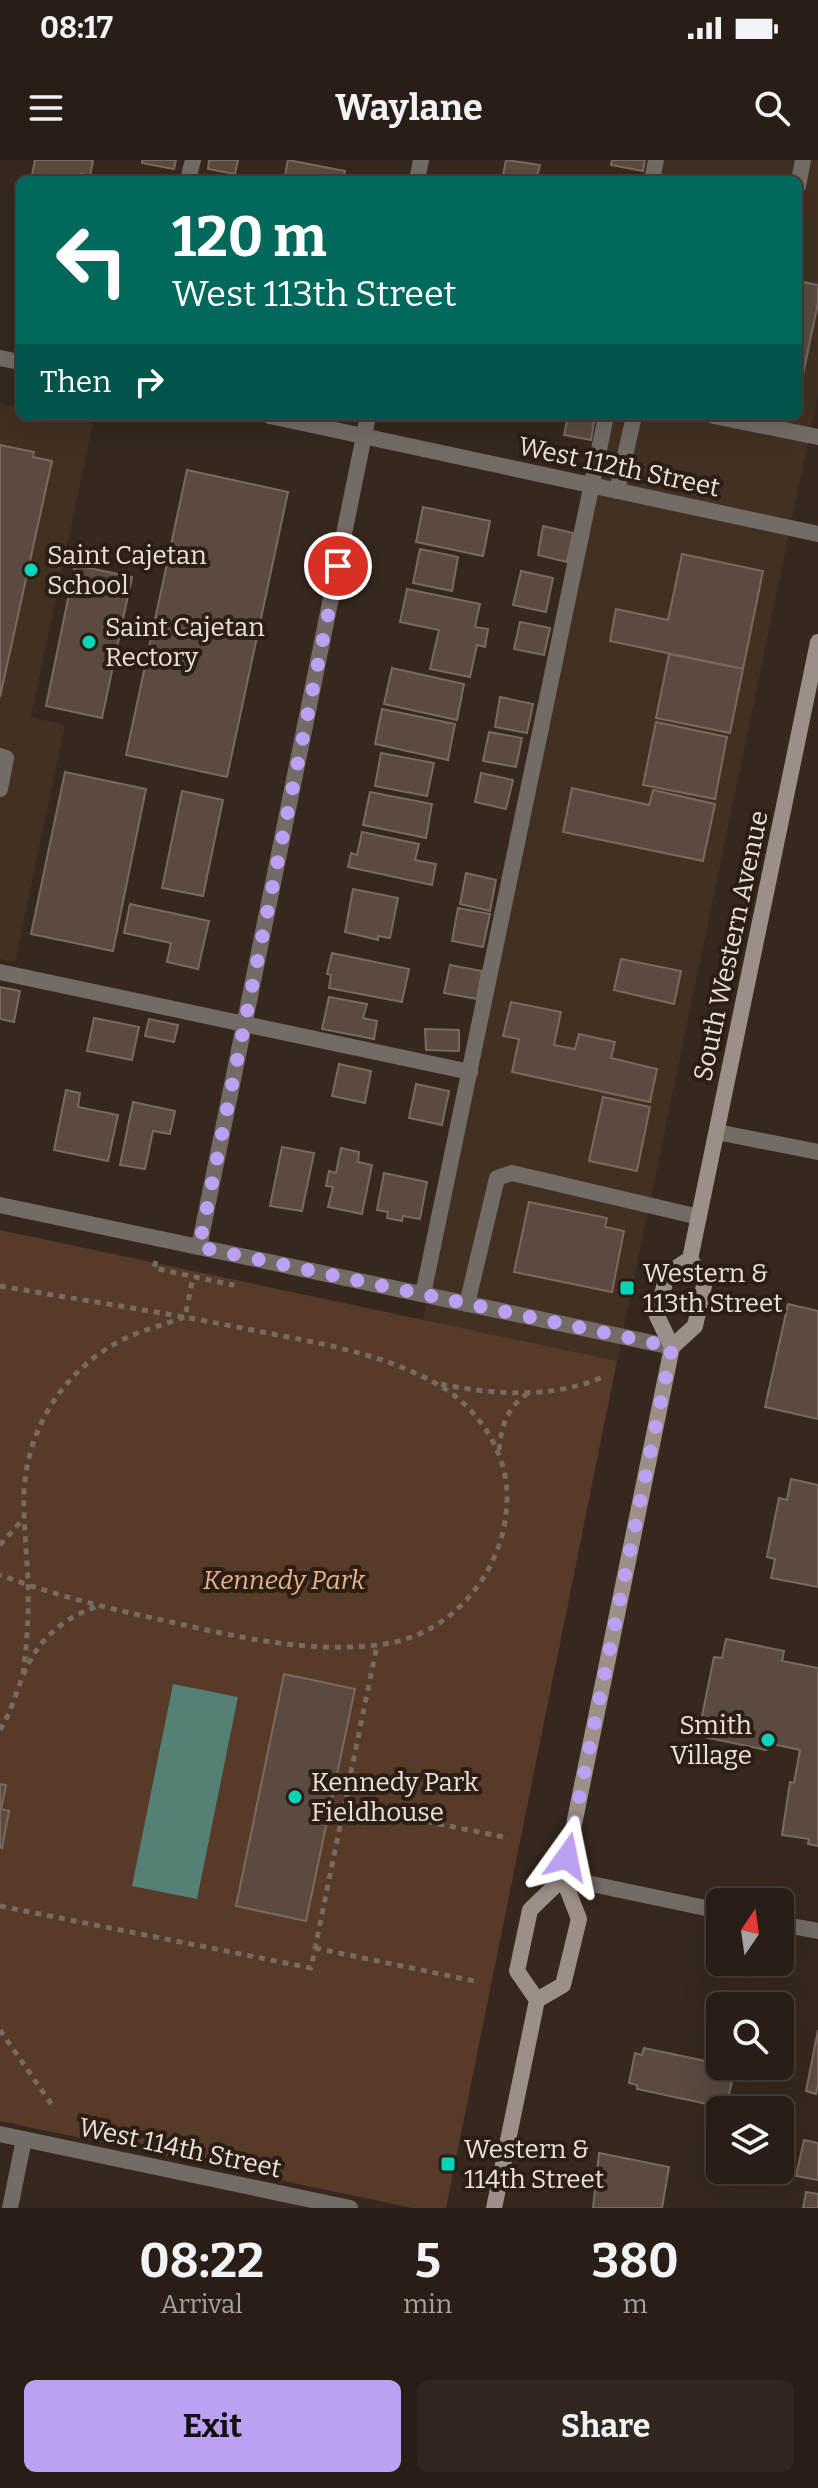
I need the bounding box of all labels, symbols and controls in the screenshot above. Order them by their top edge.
text: 08:17 [40,10,113,46]
icon: menu [24,86,68,130]
text: Waylane [335,86,483,130]
icon: search [750,86,794,130]
text: 120 m [172,204,327,271]
icon: left [40,208,144,312]
text: West 113th Street [172,272,457,316]
icon: right [127,360,171,404]
text: Then [40,364,111,400]
street label: West 112th Street [515,431,723,504]
pin [304,532,372,600]
place label: Saint Cajetan School [47,540,207,601]
icon: arrive [316,544,360,588]
marker: Saint Cajetan School [22,561,40,579]
place label: Saint Cajetan Rectory [105,612,265,673]
marker: Saint Cajetan Rectory [80,633,98,651]
street label: South Western Avenue [687,808,775,1084]
place label: Western & 113th Street [643,1258,783,1319]
marker: Western & 113th Street [618,1279,636,1297]
park label: Kennedy Park [203,1565,366,1596]
place label: Smith Village [670,1710,752,1771]
marker: Smith Village [759,1731,777,1749]
place label: Kennedy Park Fieldhouse [311,1767,479,1828]
marker: Kennedy Park Fieldhouse [286,1788,304,1806]
position arrow [525,1815,609,1899]
north arrow [706,1888,794,1976]
map controls [706,1888,794,2184]
button: search [706,1992,794,2080]
button: layers [706,2096,794,2184]
street label: West 114th Street [76,2111,285,2185]
place label: Western & 114th Street [464,2134,605,2195]
marker: Western & 114th Street [439,2155,457,2173]
text: 08:22 [139,2232,264,2290]
text: 5 [415,2232,441,2290]
text: 380 [592,2232,679,2290]
text: Arrival [160,2289,243,2320]
text: min [403,2289,452,2320]
text: m [623,2289,648,2320]
button: Exit [24,2380,401,2472]
button: Share [417,2380,794,2472]

